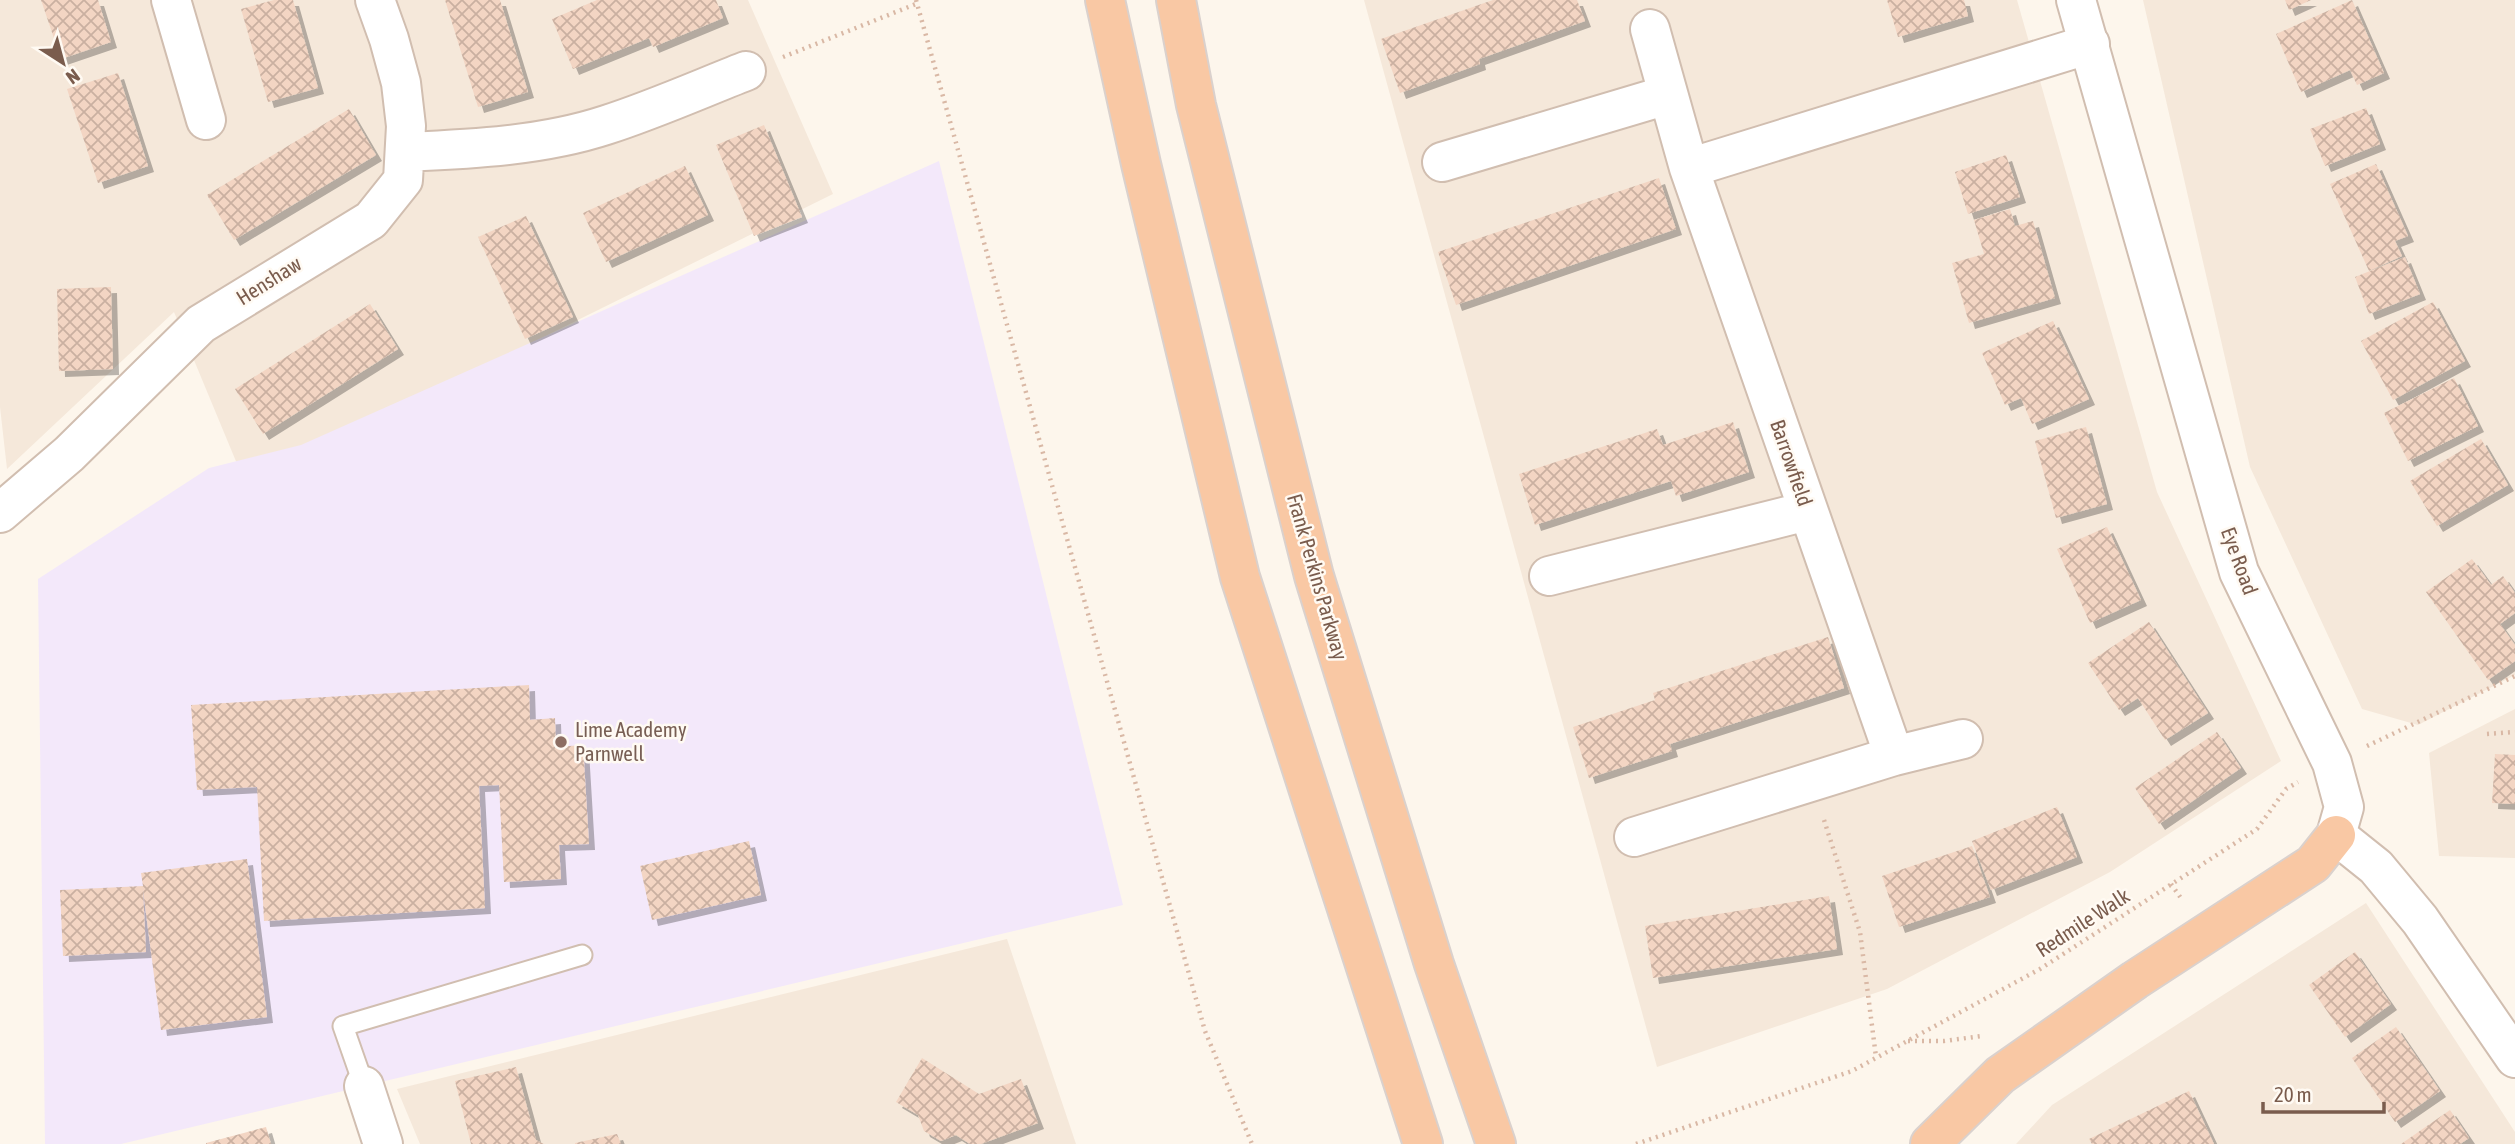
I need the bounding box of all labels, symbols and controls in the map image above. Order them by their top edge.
north arrow [28,28,98,98]
text: N [62,65,84,89]
street label: Henshaw [232,251,306,309]
street label: Barrowfield [1766,416,1818,509]
street label: Frank Perkins Parkway [1283,491,1353,663]
street label: Eye Road [2217,524,2263,598]
place label: Lime Academy Parnwell [575,717,687,765]
marker: Lime Academy Parnwell [553,734,569,750]
street label: Redmile Walk [2031,883,2134,961]
scale bar [2263,1070,2384,1114]
text: 20 m [2274,1082,2312,1106]

